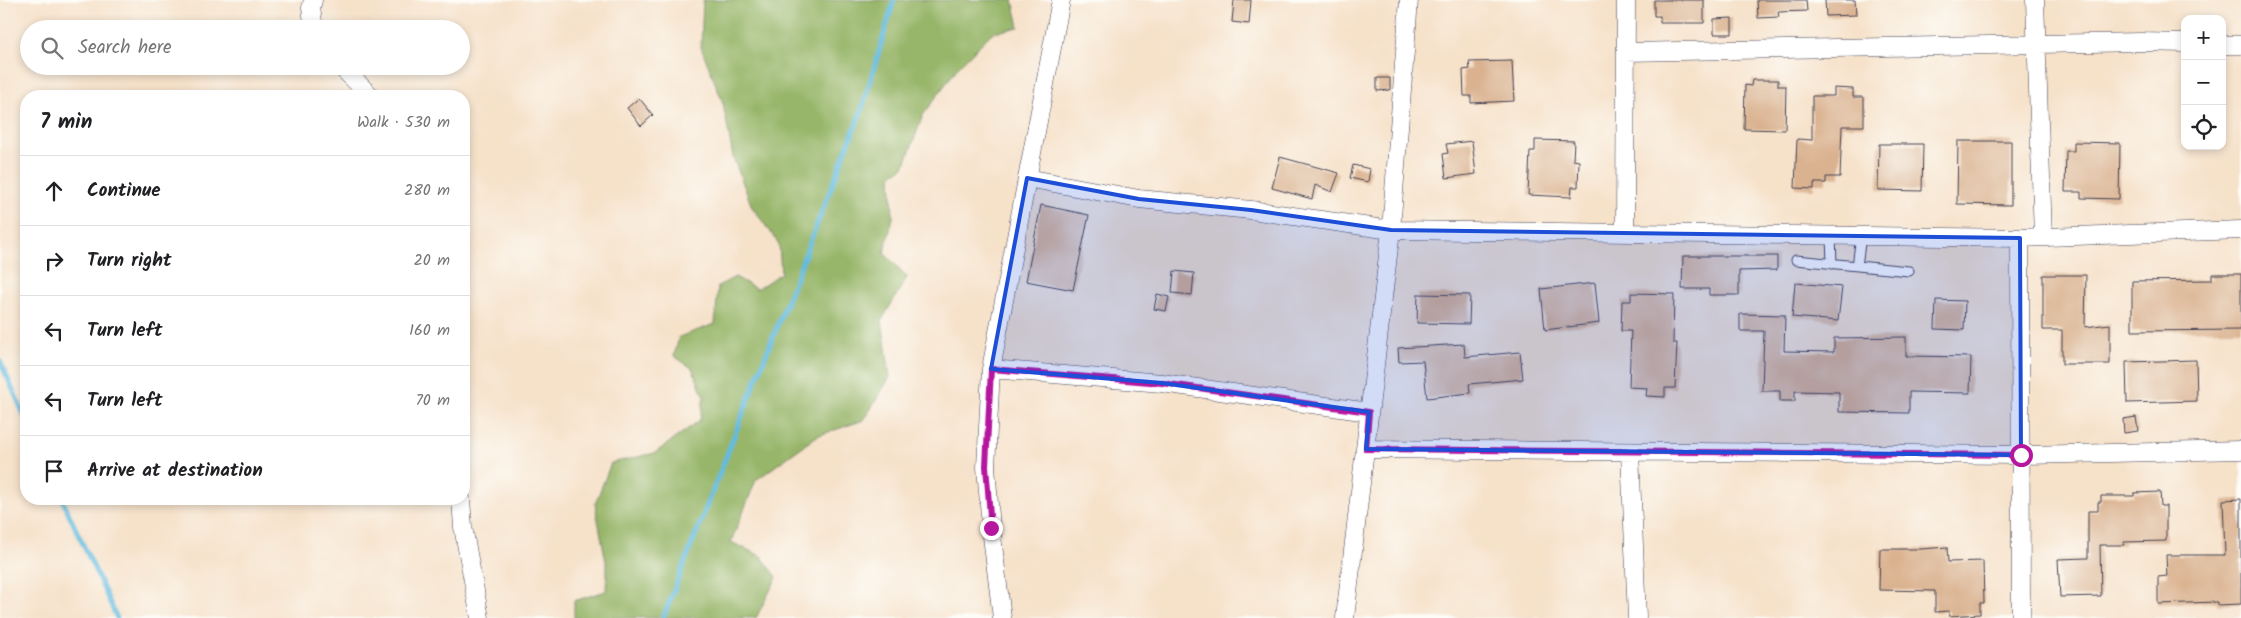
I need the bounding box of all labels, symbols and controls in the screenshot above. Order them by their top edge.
map controls [2181,15,2226,150]
button: + [2181,15,2226,60]
search box [20,20,470,75]
text: Search here [78,33,172,63]
icon: search [38,34,66,62]
button: − [2181,60,2226,105]
button: locate [2181,105,2226,150]
text: 7 min [40,106,92,139]
text: Walk · 530 m [357,110,450,135]
text: Continue [87,176,160,206]
icon: ahead [40,177,68,205]
text: 280 m [404,178,450,203]
text: Turn right [87,246,172,276]
icon: right [40,247,68,275]
text: 20 m [414,248,450,273]
text: Turn left [87,316,162,346]
icon: left [40,317,68,345]
text: 160 m [409,318,450,343]
text: Turn left [87,386,162,416]
icon: left [40,387,68,415]
text: 70 m [415,388,450,413]
route start [2010,444,2033,467]
text: Arrive at destination [87,456,263,486]
icon: arrive [40,457,68,485]
route end [980,517,1003,540]

